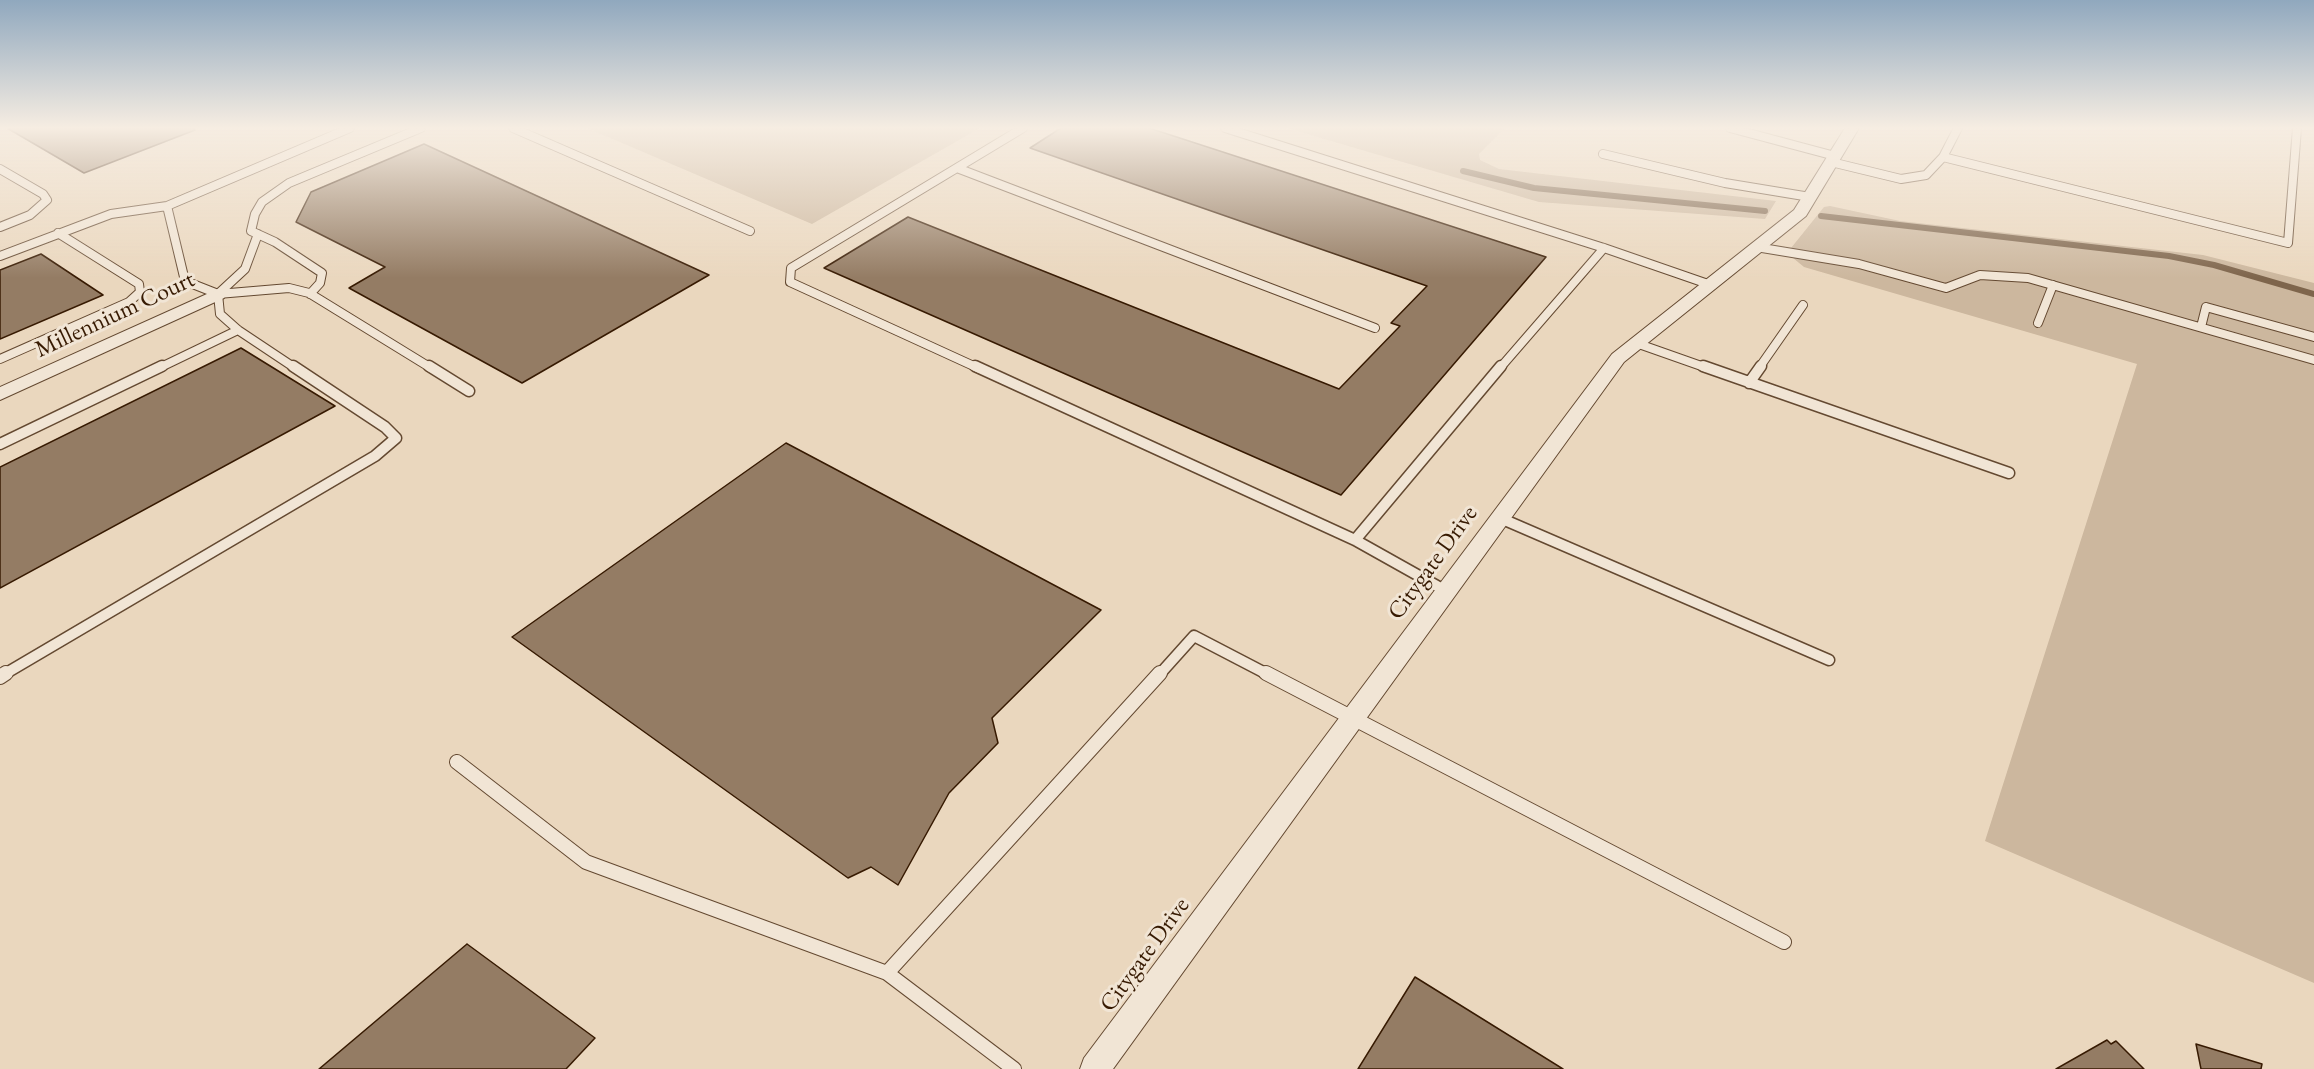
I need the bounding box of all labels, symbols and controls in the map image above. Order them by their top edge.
street label: Millennium Court [31,265,199,365]
street label: Citygate Drive [1382,500,1484,626]
street label: Citygate Drive [1094,892,1196,1018]

